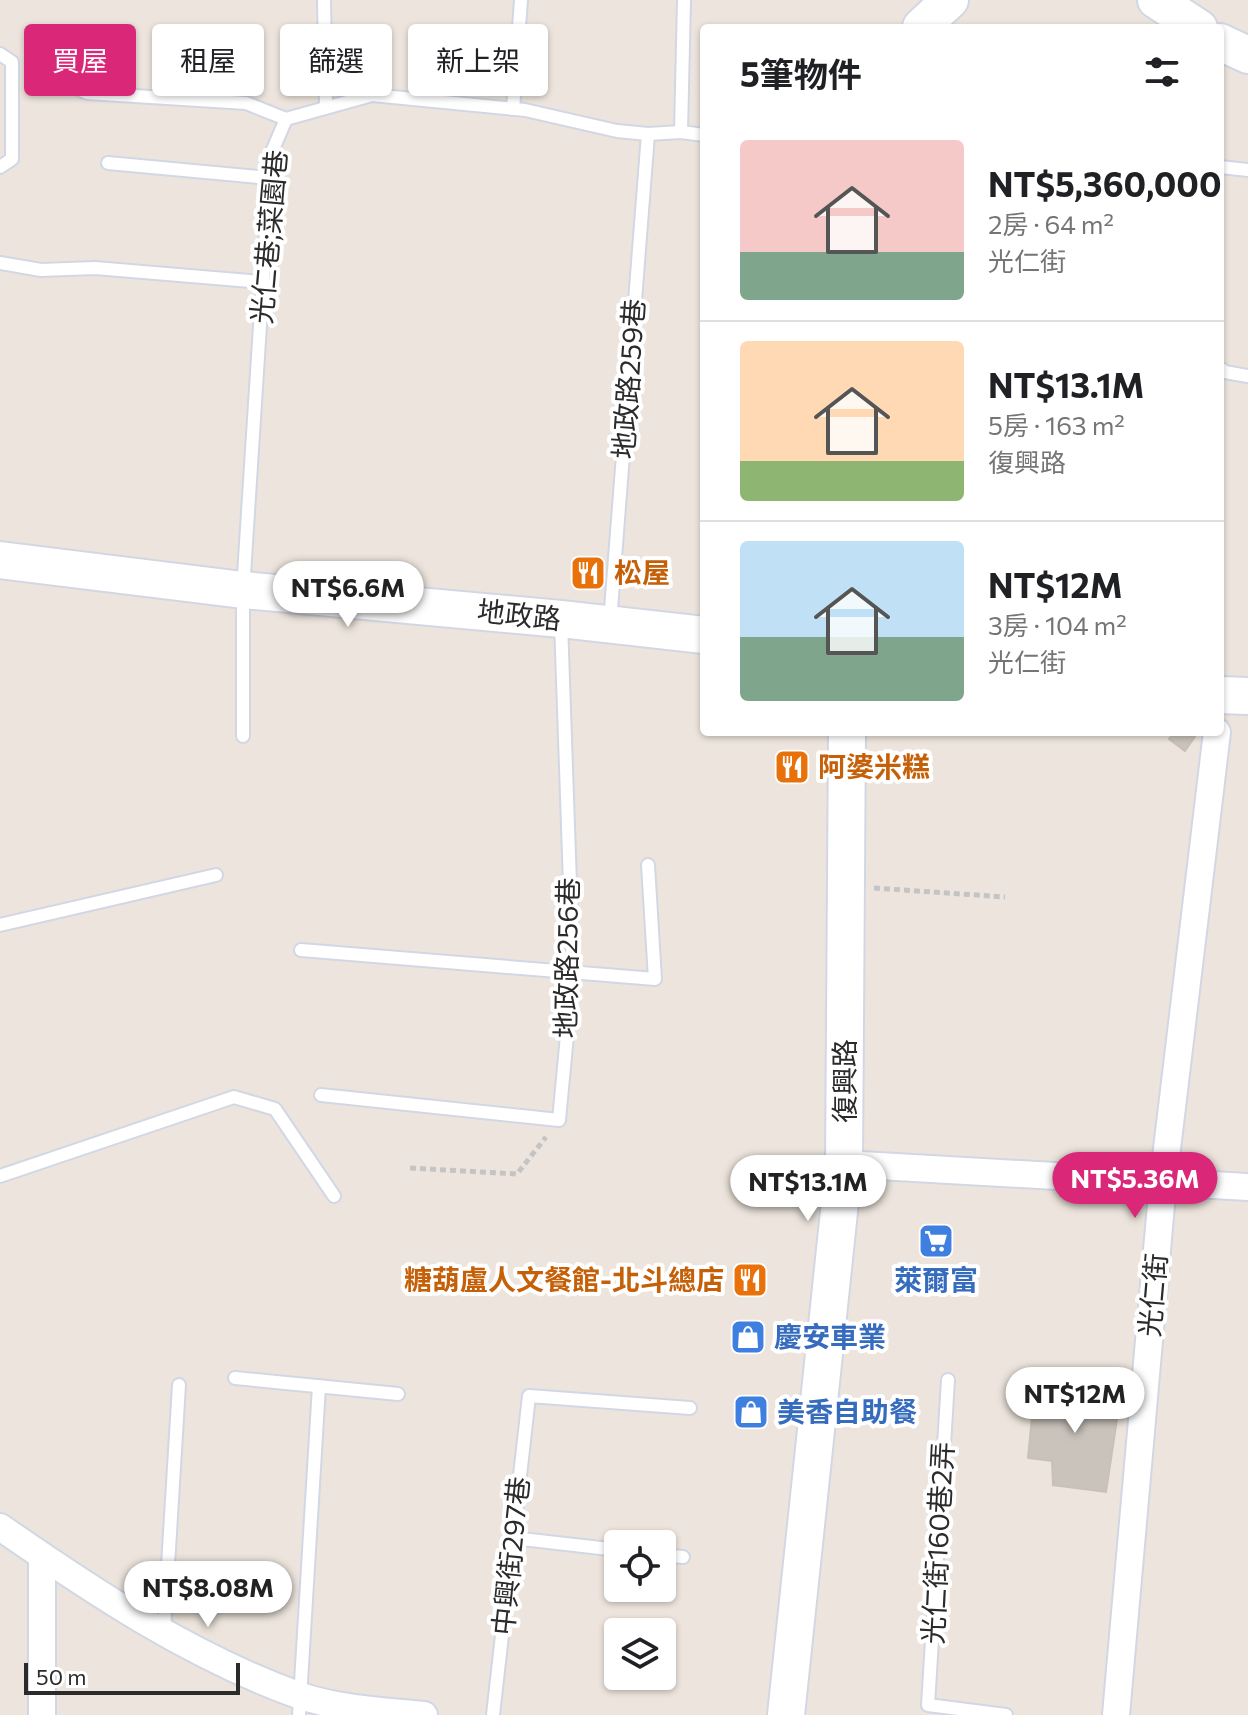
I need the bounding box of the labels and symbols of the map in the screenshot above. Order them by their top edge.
street label: 光仁巷;菜園巷 [243,148,293,325]
street label: 地政路259巷 [605,298,651,460]
restaurant icon: 松屋 [569,554,607,592]
place label: 松屋 [614,555,670,589]
pin: NT$6.6M [274,561,422,629]
street label: 地政路 [476,593,563,635]
restaurant icon: 阿婆米糕 [773,748,811,786]
place label: 阿婆米糕 [818,749,930,783]
street label: 地政路256巷 [548,877,584,1039]
street label: 復興路 [827,1039,861,1123]
pin: NT$5.36M [1052,1152,1218,1220]
pin: NT$13.1M [725,1155,891,1223]
supermarket icon: 萊爾富 [917,1222,955,1260]
street label: 光仁街 [1131,1252,1173,1338]
restaurant icon: 糖葫盧人文餐館-北斗總店 [731,1261,769,1299]
place label: 糖葫盧人文餐館-北斗總店 [404,1262,724,1296]
place label: 萊爾富 [894,1262,978,1296]
shop icon: 慶安車業 [729,1318,767,1356]
place label: 慶安車業 [774,1319,886,1353]
pin: NT$12M [1010,1367,1140,1435]
shop icon: 美香自助餐 [732,1393,770,1431]
place label: 美香自助餐 [777,1394,917,1428]
street label: 光仁街160巷2弄 [915,1441,959,1645]
street label: 中興街297巷 [485,1475,535,1637]
pin: NT$8.08M [125,1561,291,1629]
scale bar [24,1659,240,1695]

